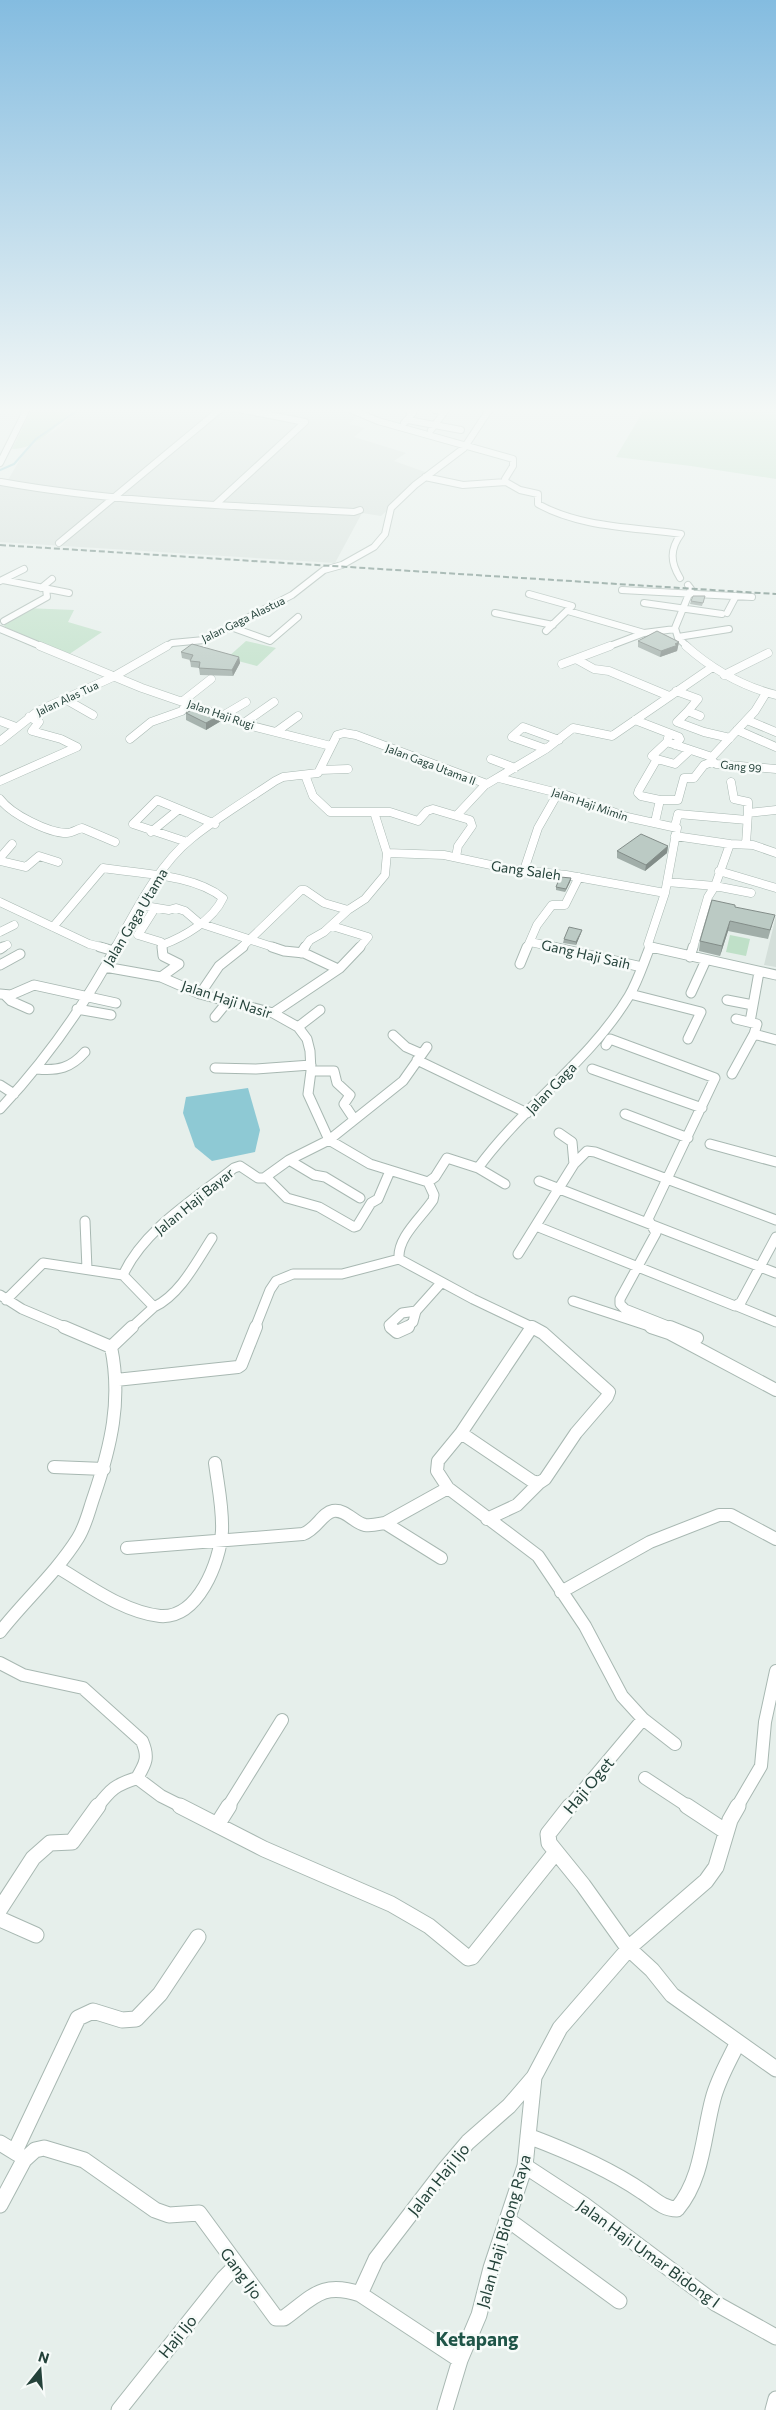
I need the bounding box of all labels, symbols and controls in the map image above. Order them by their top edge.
street label: Jalan Gaga Alastua [199,593,287,646]
street label: Jalan Alas Tua [34,678,101,719]
street label: Jalan Haji Rugi [186,696,256,733]
street label: Jalan Gaga Utama II [384,741,478,788]
street label: Gang 99 [720,757,763,775]
street label: Jalan Haji Mimin [550,785,630,824]
street label: Gang Saleh [490,857,562,883]
street label: Jalan Gaga Utama [99,865,171,969]
street label: Gang Haji Saih [540,936,632,972]
street label: Jalan Haji Nasir [180,976,275,1022]
street label: Jalan Gaga [522,1059,580,1117]
street label: Jalan Haji Bayar [151,1164,237,1238]
street label: Haji Oget [559,1752,617,1817]
street label: Jalan Haji Ijo [403,2139,473,2219]
street label: Jalan Haji Bidong Raya [472,2152,534,2310]
street label: Jalan Haji Umar Bidong I [574,2195,724,2311]
street label: Gang Ijo [217,2243,267,2303]
street label: Haji Ijo [154,2311,200,2361]
district label: Ketapang [435,2327,519,2350]
north arrow [15,2345,65,2395]
text: N [36,2347,51,2367]

